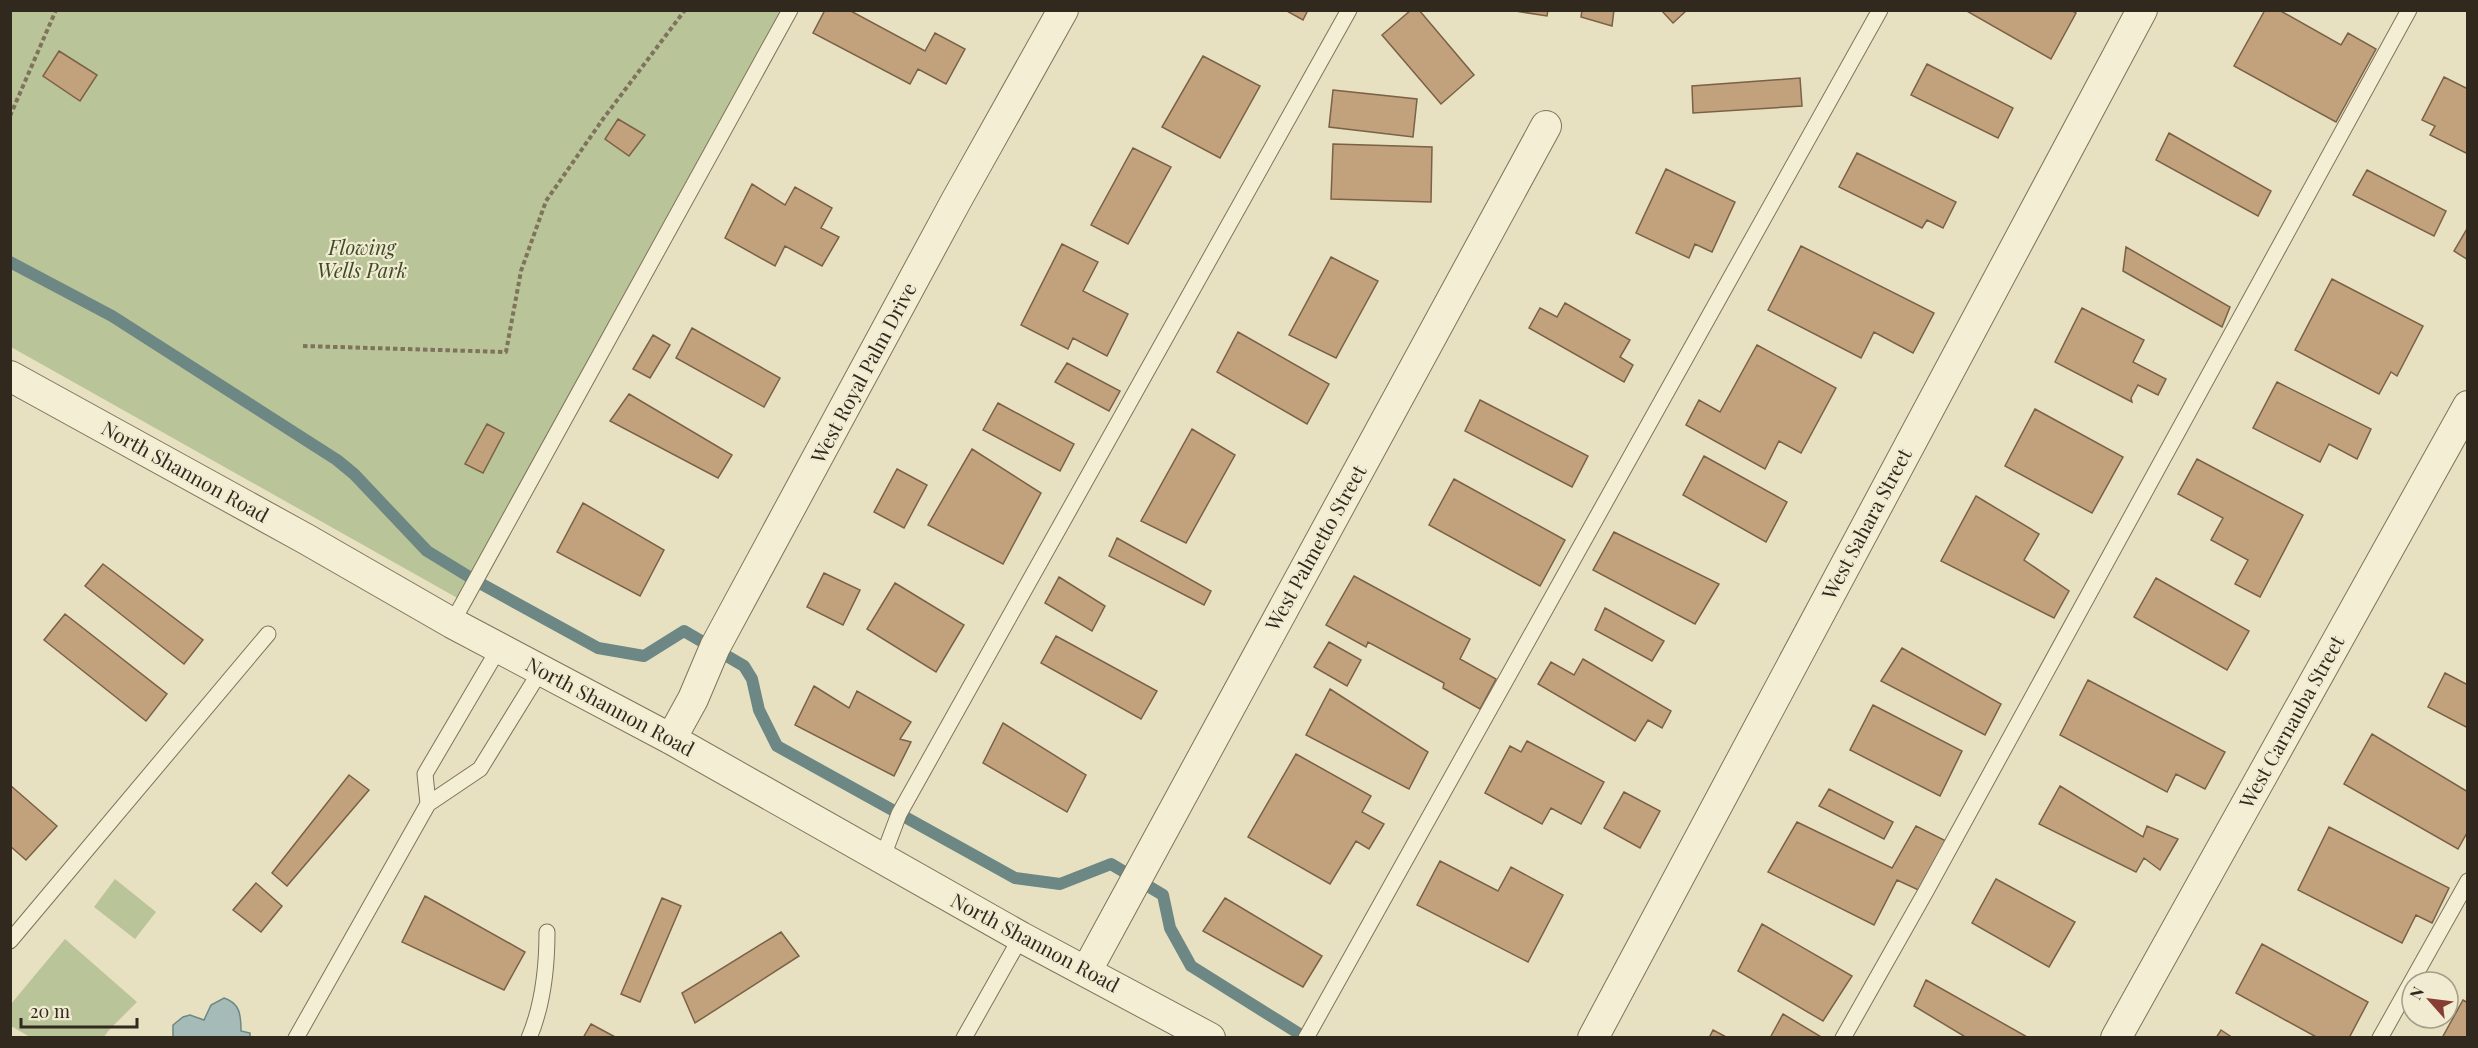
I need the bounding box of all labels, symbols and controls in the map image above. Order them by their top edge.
park label: Flowing Wells Park [317,233,407,283]
street label: West Royal Palm Drive [803,277,922,468]
street label: North Shannon Road [97,413,274,528]
street label: West Sahara Street [1814,442,1917,604]
street label: West Palmetto Street [1257,459,1372,636]
street label: West Carnauba Street [2232,629,2350,813]
street label: North Shannon Road [522,650,700,762]
street label: North Shannon Road [947,886,1125,998]
north arrow [2400,970,2460,1030]
text: N [2404,982,2429,1003]
scale bar [21,991,136,1029]
text: 20 m [30,999,70,1023]

